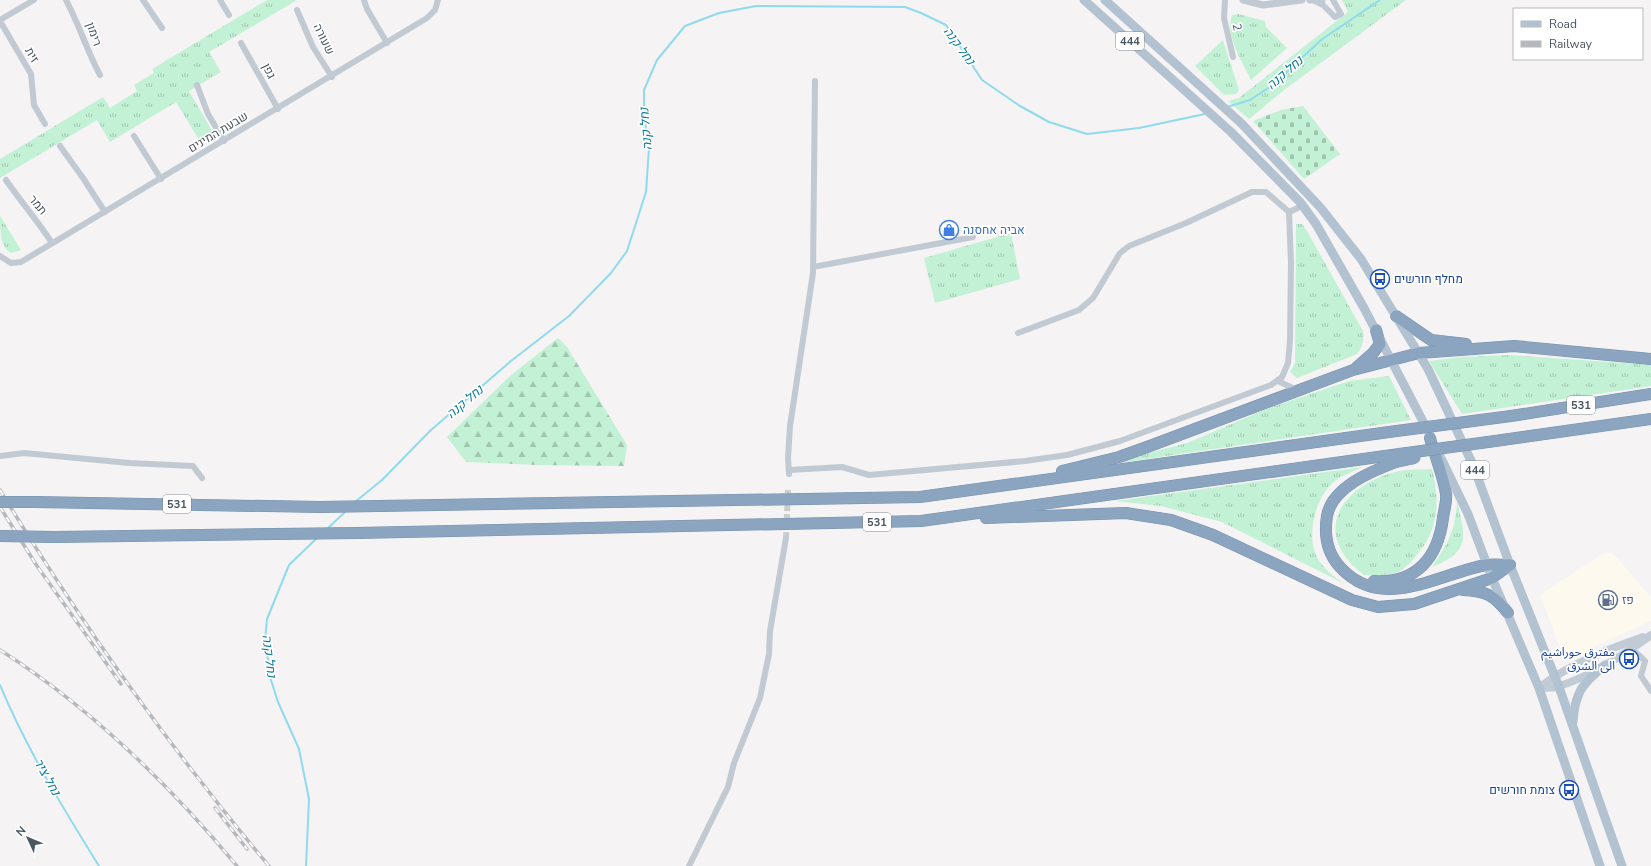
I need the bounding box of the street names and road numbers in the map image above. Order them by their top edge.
street label: רימון [82,20,106,48]
street label: שעורה [310,21,338,57]
street label: 2 [1228,22,1246,32]
road number: 444 [1116,32,1144,50]
street label: זית [21,44,43,66]
street label: גפן [258,60,280,82]
street label: שבעת המינים [185,108,251,156]
street label: תמר [25,192,51,218]
road number: 531 [1567,396,1595,414]
road number: 444 [1461,461,1489,479]
road number: 531 [163,495,191,513]
road number: 531 [863,513,891,531]

